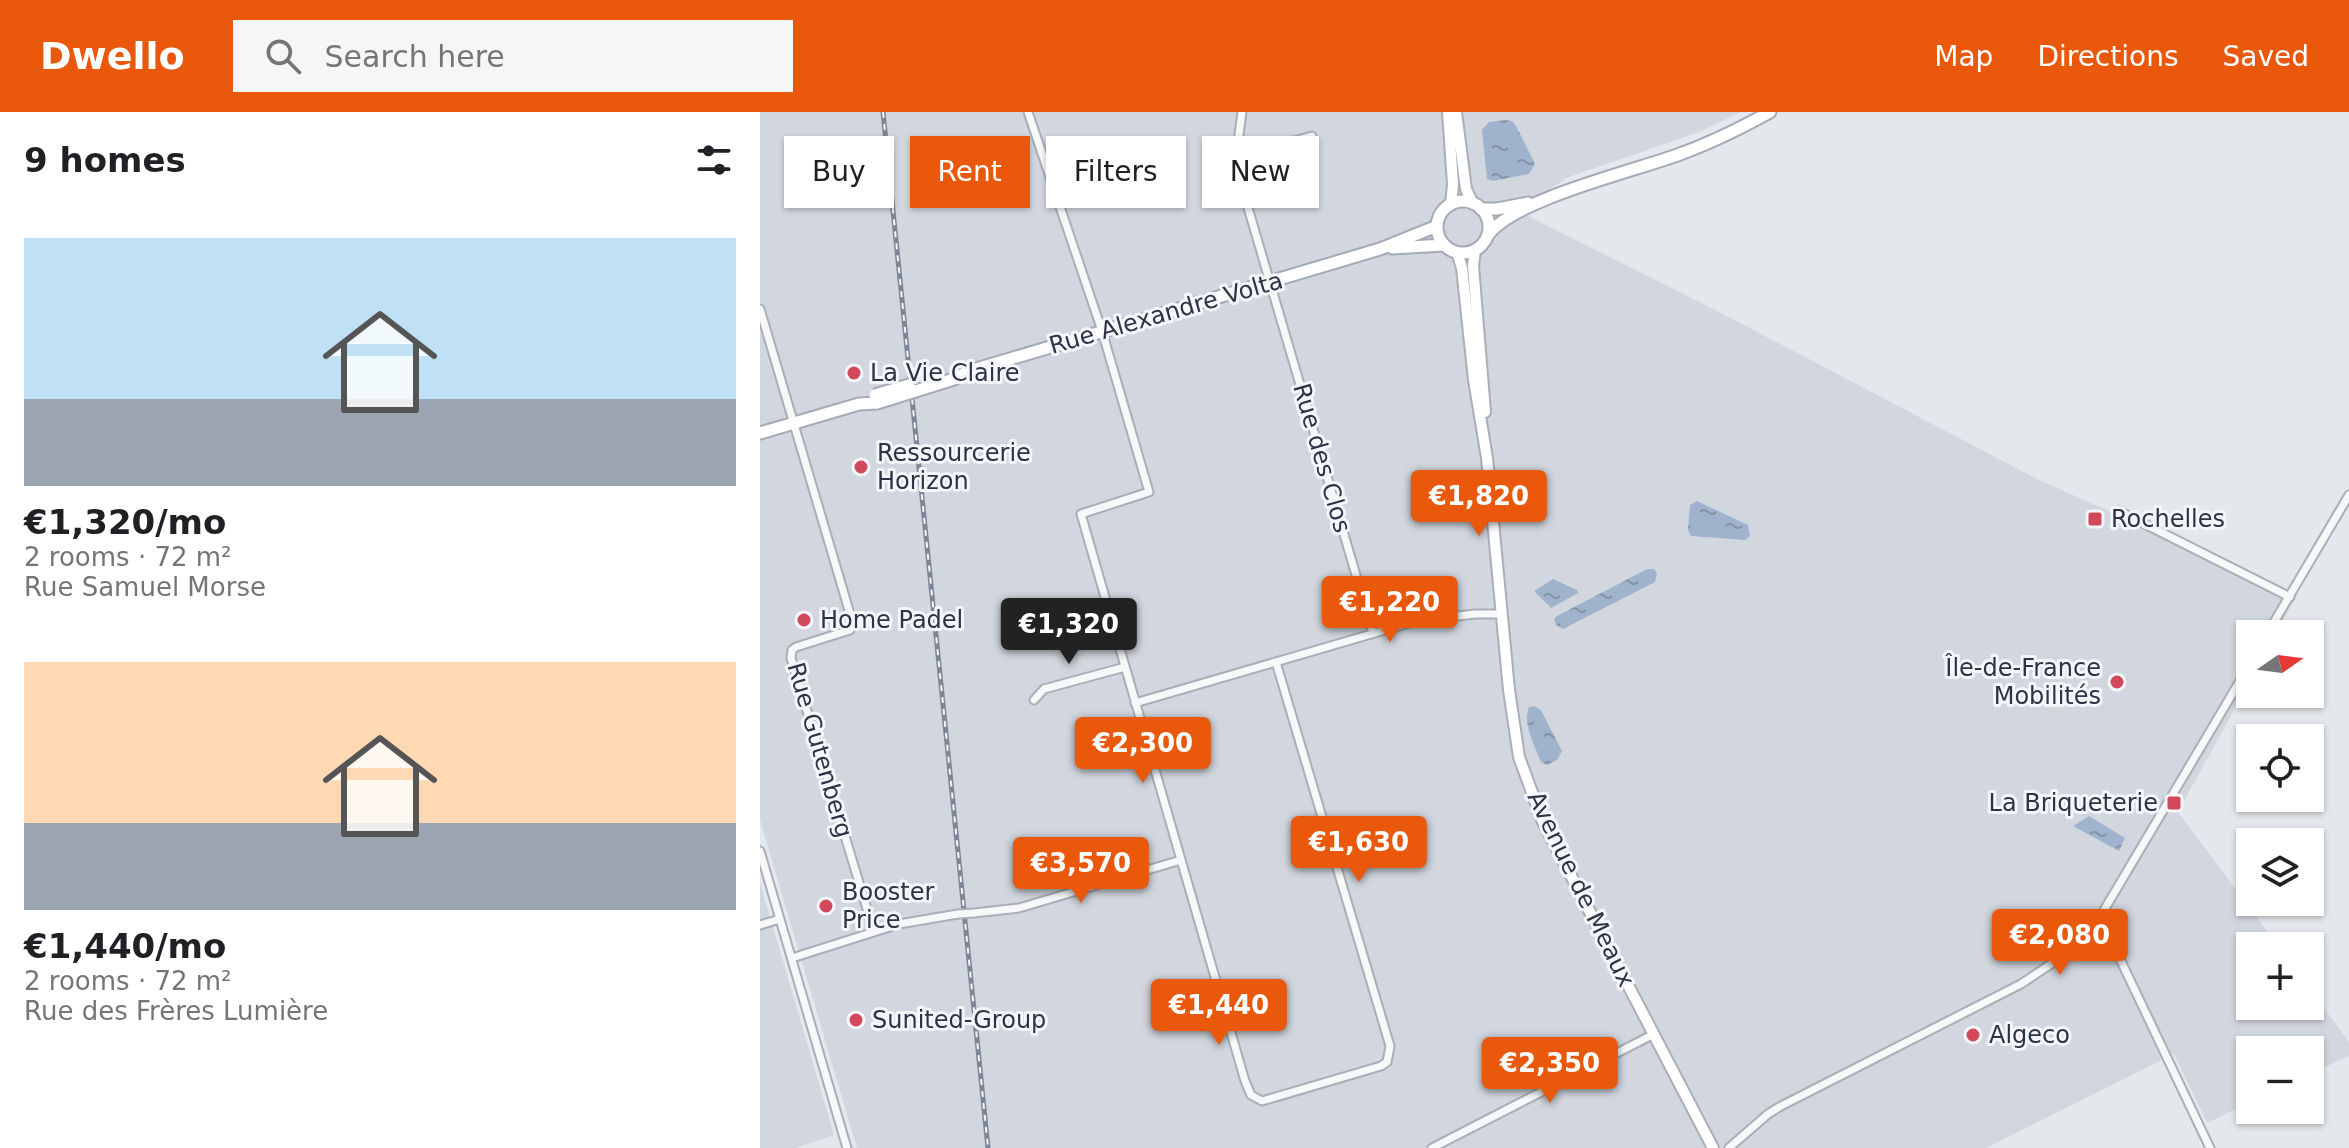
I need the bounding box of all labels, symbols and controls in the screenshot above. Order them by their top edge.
search box [233,20,793,92]
text: Dwello [40,34,185,78]
icon: search [261,34,305,78]
text: Search here [325,39,505,74]
text: Map [1934,40,1993,73]
text: Directions [2037,40,2178,73]
text: Saved [2222,40,2309,73]
chip: Buy [784,136,894,208]
chip: Rent [910,136,1030,208]
chip: Filters [1046,136,1186,208]
chip: New [1202,136,1319,208]
icon: filters [692,138,736,182]
text: 9 homes [24,140,186,180]
street label: Rue Alexandre Volta [1046,266,1286,360]
icon: home [308,290,452,434]
place label: La Vie Claire [870,359,1020,387]
marker: La Vie Claire [845,364,863,382]
street label: Rue des Clos [1287,380,1357,536]
place label: Ressourcerie Horizon [877,439,1031,495]
marker: Ressourcerie Horizon [852,458,870,476]
pin: €1,820 [1414,470,1544,538]
text: €1,820 [1429,481,1529,511]
text: €1,320/mo [24,502,226,542]
place label: Rochelles [2111,505,2225,533]
marker: Rochelles [2086,510,2104,528]
text: 2 rooms · 72 m² [24,542,232,572]
text: Rue Samuel Morse [24,572,266,602]
pin: €1,220 [1325,576,1455,644]
text: €1,220 [1340,587,1440,617]
pin: €1,320 [1004,598,1134,666]
place label: Home Padel [820,606,963,634]
text: €1,320 [1019,609,1119,639]
marker: Home Padel [795,611,813,629]
north arrow [2236,620,2324,708]
map controls [2236,620,2324,1124]
place label: Île-de-France Mobilités [1944,653,2101,710]
street label: Rue Gutenberg [782,659,858,841]
marker: Île-de-France Mobilités [2108,673,2126,691]
icon: home [308,714,452,858]
pin: €2,300 [1078,717,1208,785]
button: locate [2236,724,2324,812]
text: €2,300 [1093,728,1193,758]
street label: Avenue de Meaux [1522,787,1640,991]
place label: La Briqueterie [1989,789,2158,817]
marker: La Briqueterie [2165,794,2183,812]
pin: €1,630 [1294,816,1424,884]
text: €1,630 [1309,827,1409,857]
button: layers [2236,828,2324,916]
pin: €3,570 [1016,837,1146,905]
text: €3,570 [1031,848,1131,878]
place label: Booster Price [842,878,935,934]
marker: Booster Price [817,897,835,915]
pin: €2,080 [1995,909,2125,977]
text: €2,080 [2010,920,2110,950]
text: €1,440/mo [24,926,226,966]
button: + [2236,932,2324,1020]
text: 2 rooms · 72 m² [24,966,232,996]
pin: €1,440 [1154,979,1284,1047]
text: €1,440 [1169,990,1269,1020]
text: Rue des Frères Lumière [24,996,328,1026]
place label: Sunited-Group [872,1006,1046,1034]
marker: Sunited-Group [847,1011,865,1029]
place label: Algeco [1989,1021,2070,1049]
marker: Algeco [1964,1026,1982,1044]
button: − [2236,1036,2324,1124]
pin: €2,350 [1485,1037,1615,1105]
text: €2,350 [1500,1048,1600,1078]

